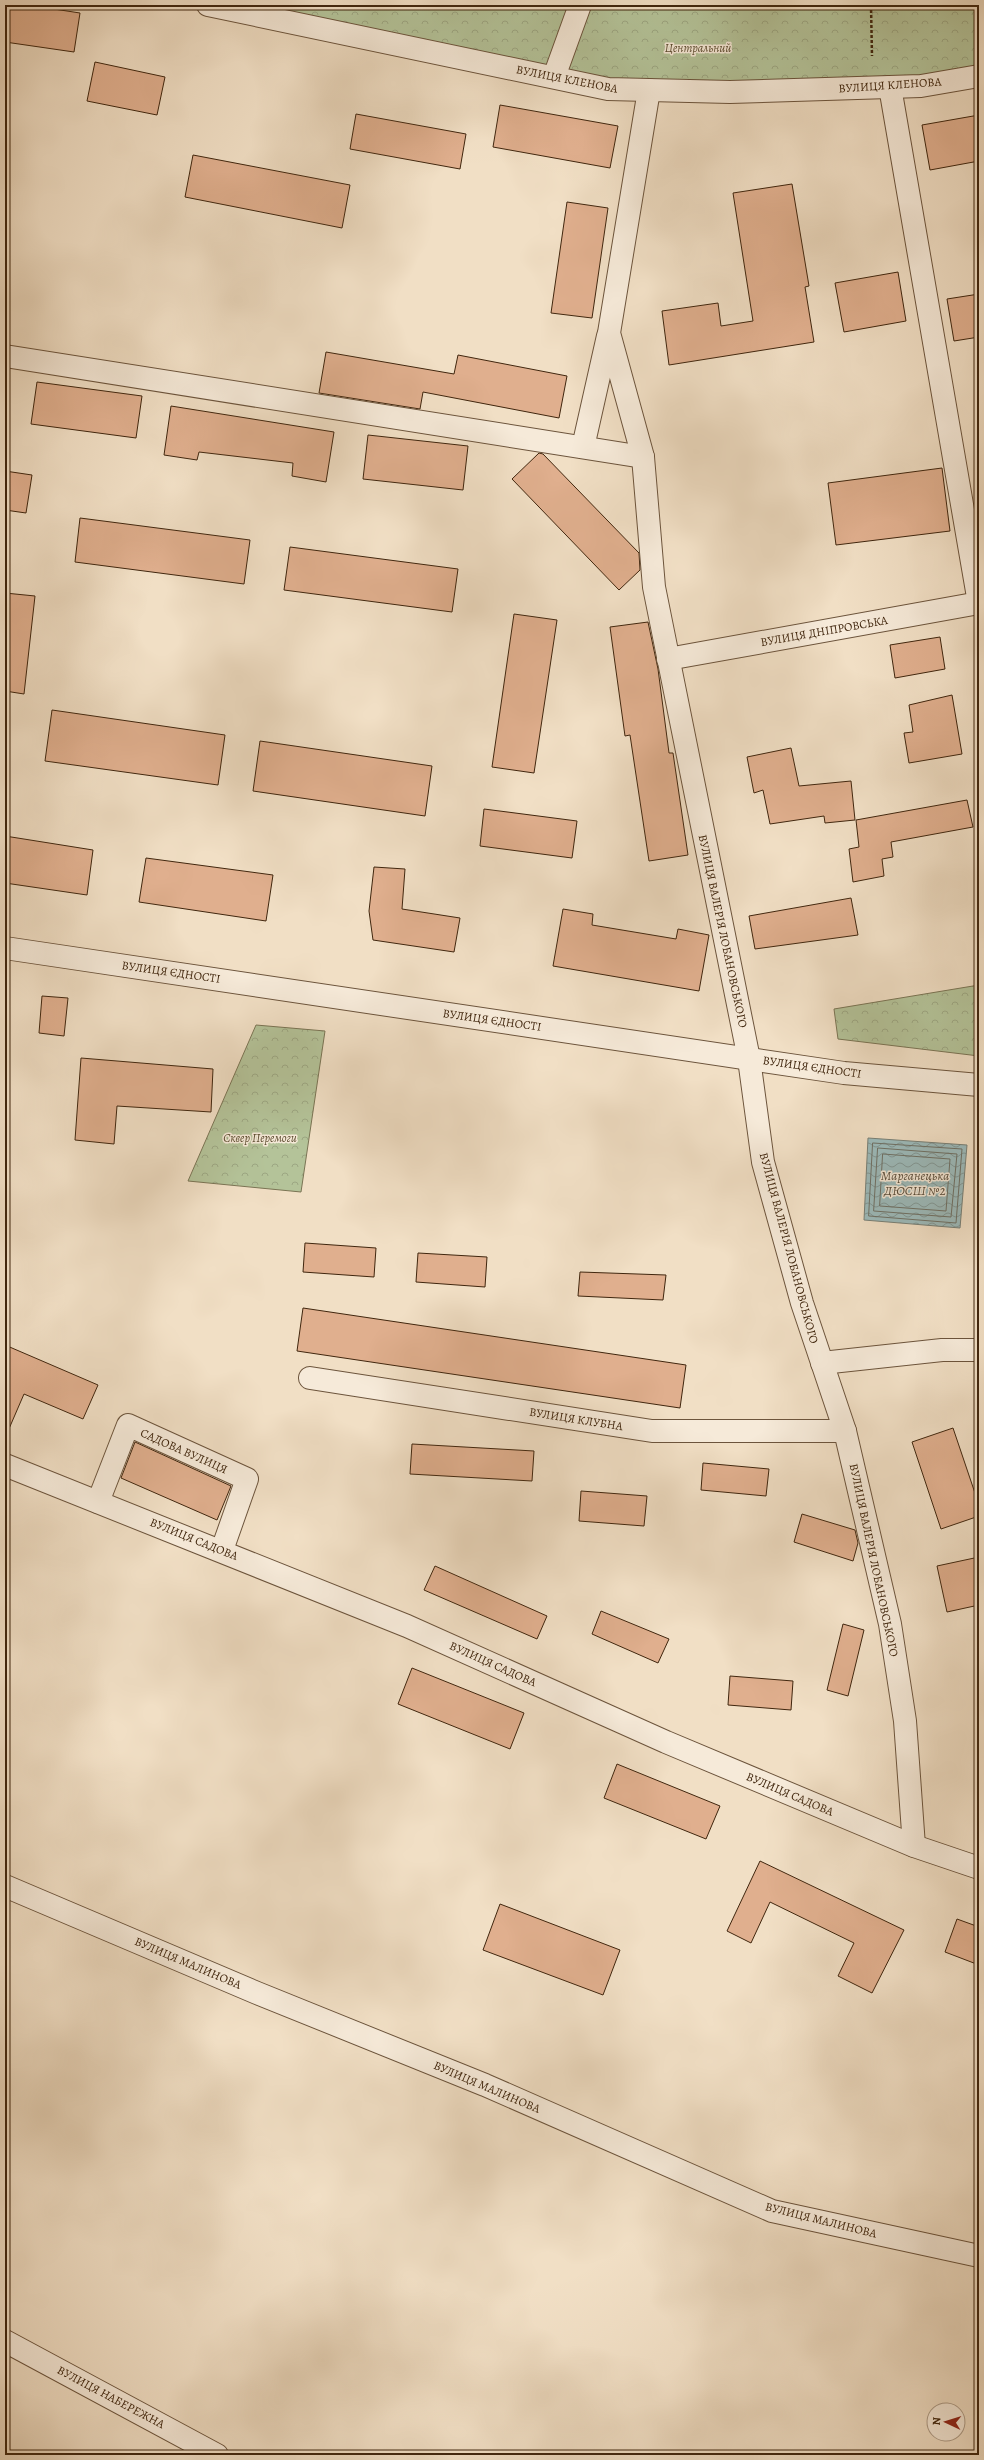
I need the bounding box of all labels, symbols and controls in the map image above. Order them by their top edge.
park label: Центральний [665,40,731,56]
street label: ВУЛИЦЯ КЛЕНОВА [515,61,620,97]
street label: ВУЛИЦЯ КЛЕНОВА [838,73,943,97]
street label: ВУЛИЦЯ ДНІПРОВСЬКА [759,612,890,650]
street label: ВУЛИЦЯ ВАЛЕРІЯ ЛОБАНОВСЬКОГО [695,833,751,1029]
street label: ВУЛИЦЯ ЄДНОСТІ [121,957,221,987]
street label: ВУЛИЦЯ ЄДНОСТІ [442,1005,542,1035]
street label: ВУЛИЦЯ ЄДНОСТІ [762,1052,862,1082]
park label: Сквер Перемоги [223,1130,297,1146]
street label: ВУЛИЦЯ ВАЛЕРІЯ ЛОБАНОВСЬКОГО [756,1151,822,1345]
water label: Марганецька ДЮСШ №2 [881,1167,949,1199]
street label: ВУЛИЦЯ КЛУБНА [528,1404,625,1434]
street label: САДОВА ВУЛИЦЯ [138,1425,230,1477]
street label: ВУЛИЦЯ ВАЛЕРІЯ ЛОБАНОВСЬКОГО [846,1462,902,1658]
street label: ВУЛИЦЯ САДОВА [148,1514,241,1564]
street label: ВУЛИЦЯ САДОВА [447,1638,540,1691]
street label: ВУЛИЦЯ САДОВА [744,1768,837,1820]
street label: ВУЛИЦЯ МАЛИНОВА [132,1933,245,1993]
street label: ВУЛИЦЯ МАЛИНОВА [431,2057,544,2117]
street label: ВУЛИЦЯ МАЛИНОВА [764,2198,879,2242]
street label: ВУЛИЦЯ НАБЕРЕЖНА [54,2362,168,2433]
north arrow [926,2402,966,2442]
text: N [929,2417,944,2426]

